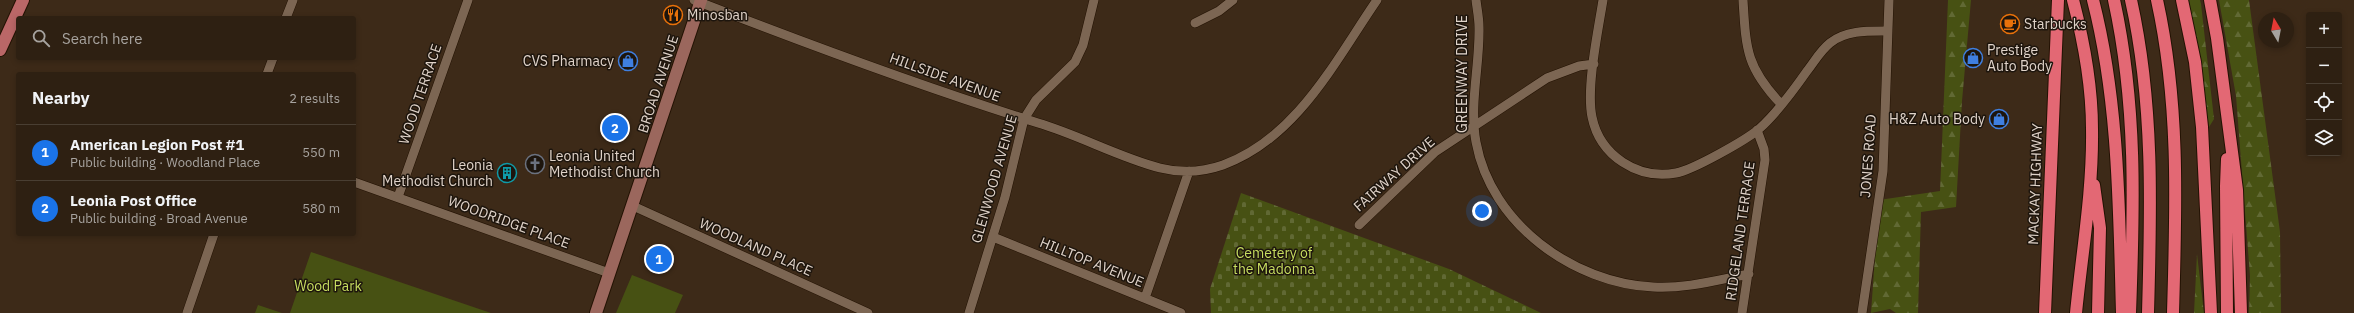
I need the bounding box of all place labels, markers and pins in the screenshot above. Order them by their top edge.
restaurant icon: Minosban [662,4,684,26]
place label: Minosban [687,6,748,24]
cafe icon: Starbucks [1999,13,2021,35]
place label: Starbucks [2024,15,2087,33]
place label: Prestige Auto Body [1987,41,2052,75]
shop icon: Prestige Auto Body [1962,47,1984,69]
shop icon: CVS Pharmacy [617,50,639,72]
place label: CVS Pharmacy [523,52,614,70]
shop icon: H&Z Auto Body [1988,108,2010,130]
place label: H&Z Auto Body [1889,110,1985,128]
pin: 2 [602,113,628,143]
place label: Leonia United Methodist Church [549,147,660,181]
church icon: Leonia United Methodist Church [524,153,546,175]
place label: Leonia Methodist Church [382,156,494,190]
building icon: Leonia Methodist Church [496,162,518,184]
pin: 1 [646,244,672,274]

